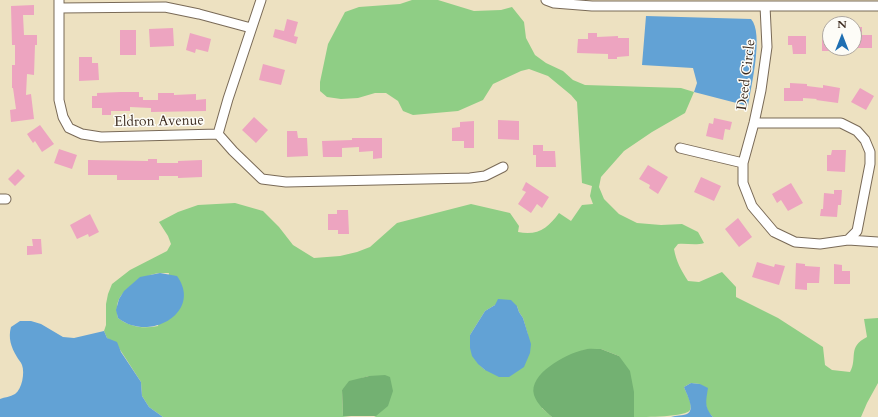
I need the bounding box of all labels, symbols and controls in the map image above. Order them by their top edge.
north arrow [822,16,862,56]
text: N [837,17,847,32]
street label: Deed Circle [734,39,760,111]
street label: Eldron Avenue [114,113,204,131]

